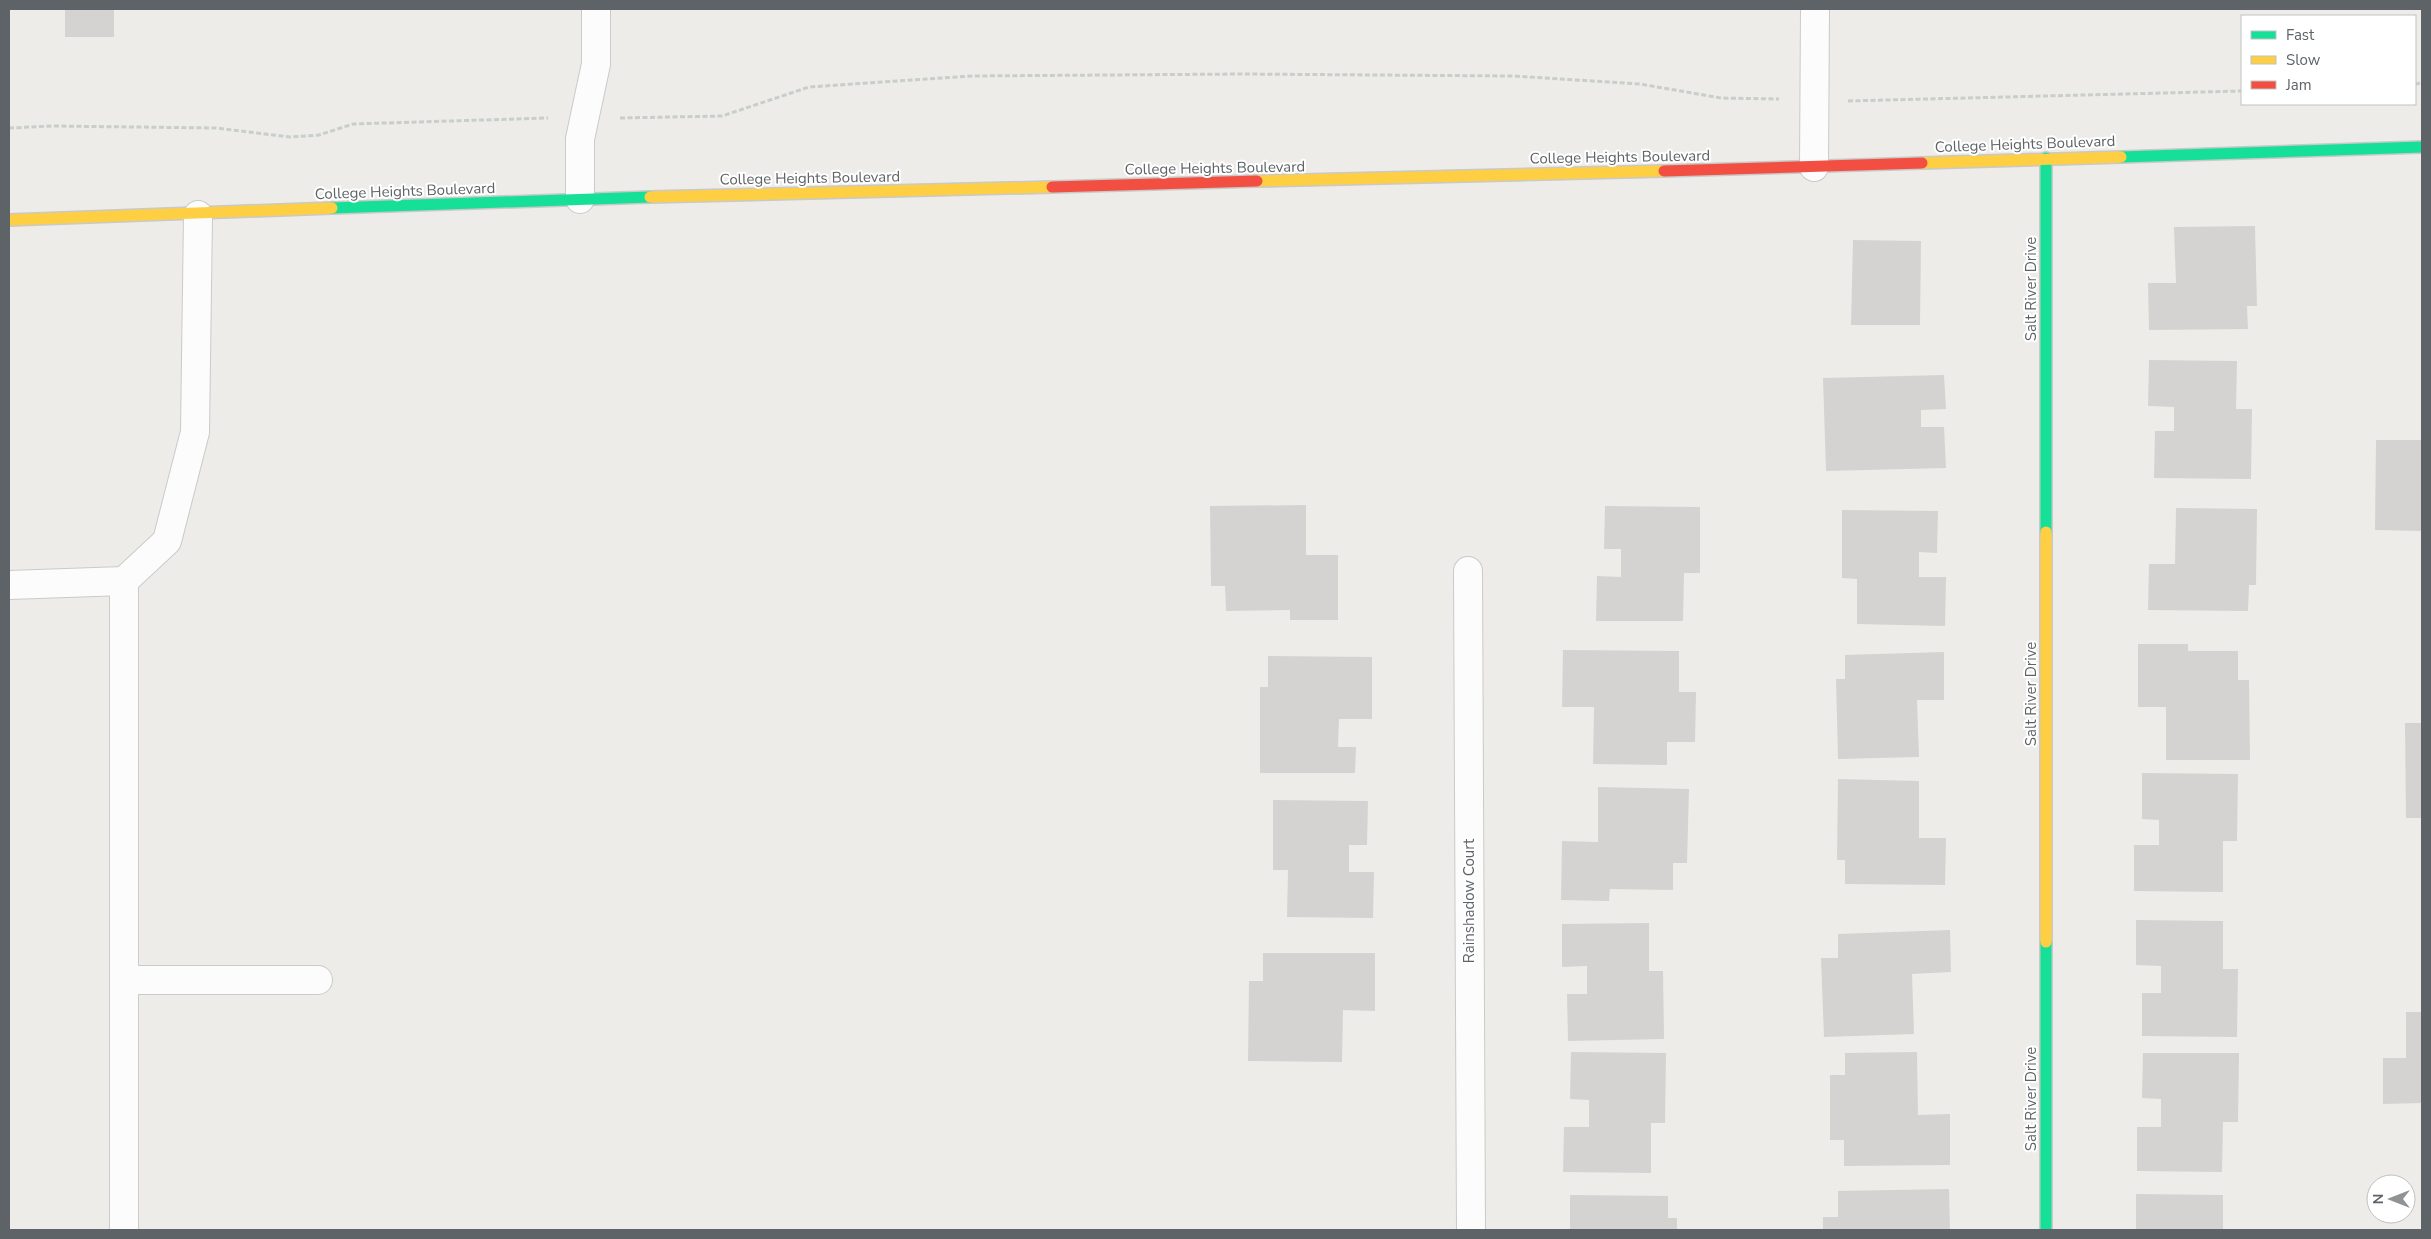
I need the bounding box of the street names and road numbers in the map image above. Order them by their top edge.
street label: College Heights Boulevard [1934,131,2116,157]
street label: College Heights Boulevard [1530,145,1710,169]
street label: College Heights Boulevard [1125,156,1305,180]
street label: College Heights Boulevard [720,166,900,190]
street label: College Heights Boulevard [314,178,496,204]
street label: Salt River Drive [2021,237,2041,341]
street label: Salt River Drive [2021,642,2041,746]
street label: Rainshadow Court [1459,838,1479,963]
street label: Salt River Drive [2021,1047,2041,1151]

